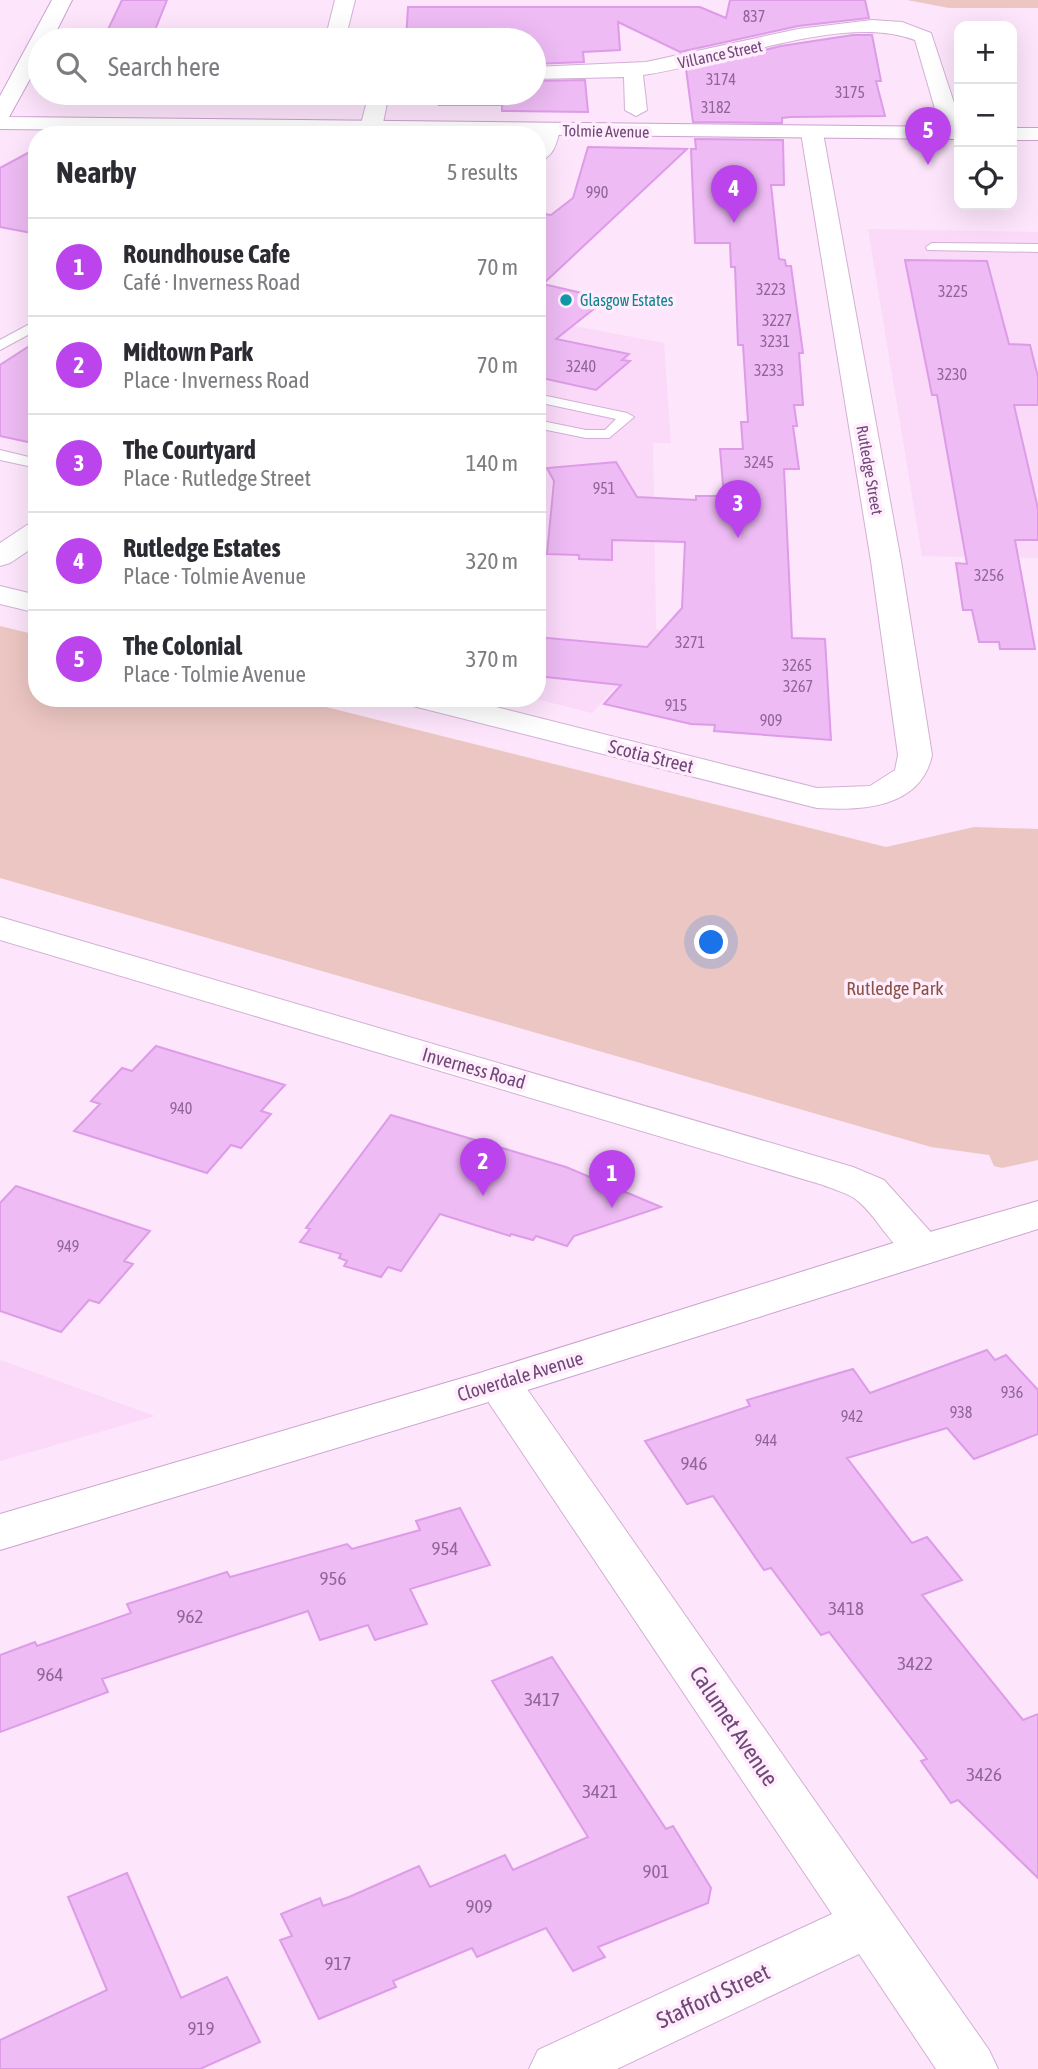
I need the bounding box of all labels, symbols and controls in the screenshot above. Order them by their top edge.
house number: 837 [743,7,765,25]
map controls [954,21,1017,210]
button: + [954,21,1017,84]
search box [28,28,546,105]
street label: Villance Street [676,36,764,72]
icon: search [52,48,90,86]
text: Search here [108,52,220,82]
house number: 3174 [706,70,736,88]
house number: 3175 [835,83,865,101]
button: − [954,84,1017,147]
house number: 3182 [701,98,731,116]
pin: 5 [905,107,951,165]
street label: Tolmie Avenue [562,121,650,141]
button: locate [954,147,1017,210]
text: Nearby [56,155,136,189]
text: 5 results [447,159,518,185]
pin: 4 [711,165,757,223]
house number: 990 [586,183,608,201]
text: Roundhouse Cafe [123,239,290,269]
text: 1 [74,254,84,280]
text: 70 m [477,254,518,280]
text: Café · Inverness Road [123,269,300,295]
house number: 3223 [756,280,786,298]
house number: 3225 [938,282,968,300]
place label: Glasgow Estates [580,291,674,310]
marker: Glasgow Estates [558,292,574,308]
house number: 3227 [762,311,792,329]
house number: 3231 [760,332,790,350]
text: Midtown Park [123,337,253,367]
text: 2 [74,352,84,378]
text: 70 m [477,352,518,378]
house number: 3240 [566,357,596,375]
house number: 3233 [754,361,784,379]
house number: 3230 [937,365,967,383]
text: Place · Inverness Road [123,367,310,393]
street label: Rutledge Street [852,424,887,517]
text: The Courtyard [123,435,256,465]
text: 3 [74,450,84,476]
text: 140 m [466,450,518,476]
house number: 3245 [744,453,774,471]
text: Place · Rutledge Street [123,465,311,491]
house number: 951 [593,479,615,497]
pin: 3 [715,480,761,538]
text: Rutledge Estates [123,533,281,563]
text: 4 [74,548,84,574]
text: 320 m [466,548,518,574]
text: Place · Tolmie Avenue [123,563,306,589]
house number: 3256 [974,566,1004,584]
text: The Colonial [123,631,242,661]
house number: 3271 [675,633,705,651]
text: 5 [74,646,84,672]
text: 370 m [466,646,518,672]
house number: 3265 [782,656,812,674]
text: Place · Tolmie Avenue [123,661,306,687]
house number: 3267 [783,677,813,695]
house number: 915 [665,696,687,714]
house number: 909 [760,711,782,729]
street label: Scotia Street [606,735,696,777]
your location [694,925,728,959]
park label: Rutledge Park [846,977,944,999]
street label: Inverness Road [420,1043,528,1093]
house number: 940 [170,1099,192,1117]
pin: 2 [460,1138,506,1196]
pin: 1 [589,1150,635,1208]
house number: 949 [57,1237,79,1255]
street label: Cloverdale Avenue [454,1346,586,1406]
house number: 936 [1001,1383,1023,1401]
house number: 938 [950,1403,972,1421]
house number: 942 [841,1407,863,1425]
house number: 944 [755,1431,777,1449]
house number: 946 [681,1452,707,1474]
house number: 954 [432,1537,458,1559]
house number: 956 [320,1567,346,1589]
house number: 3418 [828,1597,864,1619]
house number: 962 [177,1605,203,1627]
house number: 3422 [897,1652,933,1674]
street label: Calumet Avenue [684,1661,784,1791]
house number: 964 [37,1663,63,1685]
house number: 3417 [524,1688,560,1710]
house number: 3426 [966,1763,1002,1785]
house number: 3421 [582,1780,618,1802]
house number: 901 [643,1860,669,1882]
house number: 909 [466,1895,492,1917]
house number: 917 [325,1952,351,1974]
street label: Stafford Street [652,1959,774,2033]
house number: 919 [188,2017,214,2039]

